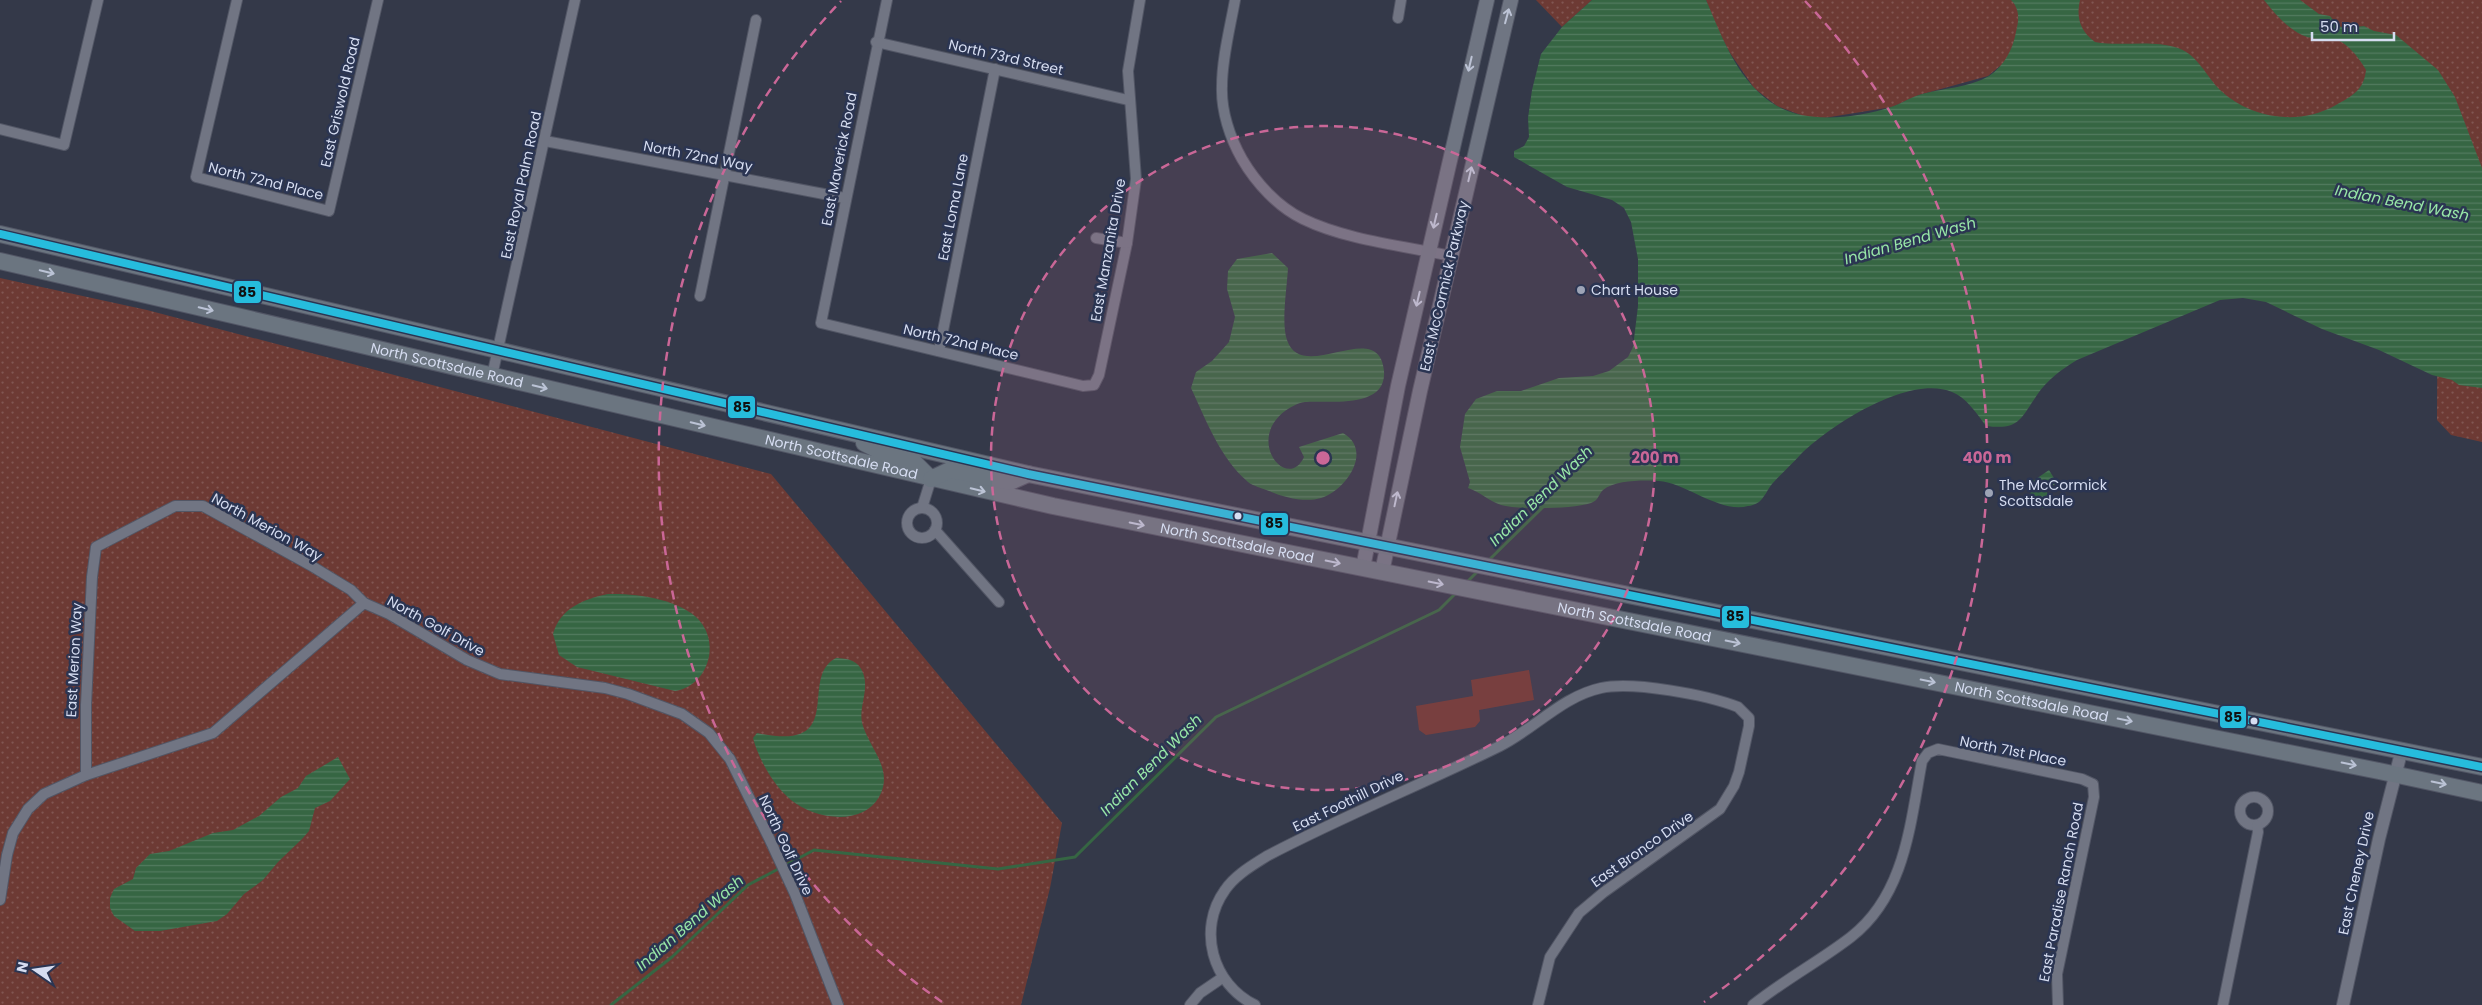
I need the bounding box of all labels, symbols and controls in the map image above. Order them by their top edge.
one-way arrow [1503,9,1512,25]
scale bar [2312,10,2394,42]
text: 50 m [2320,16,2358,37]
street label: North 73rd Street [947,34,1065,80]
street label: East Griswold Road [315,35,365,169]
one-way arrow [1465,56,1474,72]
street label: East Maverick Road [816,91,862,227]
street label: East Royal Palm Road [496,109,546,261]
street label: North 72nd Way [642,136,754,176]
street label: East Loma Lane [933,151,973,262]
street label: North 72nd Place [206,157,326,205]
one-way arrow [1466,167,1475,183]
street label: East Manzanita Drive [1086,177,1130,323]
water label: Indian Bend Wash [2333,179,2471,226]
street label: East McCormick Parkway [1415,199,1473,373]
water label: Indian Bend Wash [1841,212,1978,269]
one-way arrow [1430,213,1439,229]
one-way arrow [39,268,55,277]
line badge: 85 [233,280,262,304]
place label: Chart House [1591,280,1678,300]
text: 85 [238,282,256,302]
marker: Chart House [1575,284,1587,296]
one-way arrow [1413,290,1422,306]
one-way arrow [197,305,213,314]
street label: North 72nd Place [901,319,1021,365]
street label: North Scottsdale Road [369,338,525,392]
one-way arrow [531,383,547,392]
line badge: 85 [727,395,756,419]
text: 85 [733,397,751,417]
one-way arrow [689,420,705,429]
street label: North Scottsdale Road [763,429,920,484]
water label: Indian Bend Wash [1484,441,1597,551]
text: 200 m [1631,447,1679,468]
text: 400 m [1963,447,2012,468]
centre of rings [1314,449,1332,467]
place label: The McCormick Scottsdale [1999,475,2108,511]
one-way arrow [970,486,986,495]
marker: The McCormick Scottsdale [1983,487,1995,499]
street label: North Merion Way [208,488,326,566]
one-way arrow [1392,492,1401,508]
unlabelled marker [1233,511,1243,521]
line badge: 85 [1260,512,1289,536]
text: 85 [1265,513,1283,533]
street label: North Scottsdale Road [1159,518,1316,568]
one-way arrow [1129,520,1145,529]
one-way arrow [1325,558,1341,568]
one-way arrow [1428,579,1444,588]
street label: North Golf Drive [384,591,489,661]
street label: North Scottsdale Road [1556,597,1713,647]
street label: East Merion Way [61,602,87,718]
line badge: 85 [1721,605,1750,629]
text: 85 [1726,606,1744,626]
one-way arrow [1724,638,1740,647]
street label: North Scottsdale Road [1953,676,2110,727]
one-way arrow [1920,677,1936,686]
line badge: 85 [2219,705,2247,729]
text: 85 [2224,707,2242,727]
water label: Indian Bend Wash [1095,709,1206,820]
one-way arrow [2117,716,2133,725]
unlabelled marker [2249,716,2259,726]
street label: North 71st Place [1958,731,2068,771]
one-way arrow [2340,760,2356,770]
street label: East Foothill Drive [1289,765,1407,837]
one-way arrow [2430,779,2446,789]
street label: North Golf Drive [754,792,818,899]
street label: East Paradise Ranch Road [2034,801,2088,983]
street label: East Bronco Drive [1587,806,1697,892]
street label: East Cheney Drive [2333,809,2379,937]
water label: Indian Bend Wash [631,870,748,975]
north arrow [10,945,60,995]
text: N [11,960,33,974]

